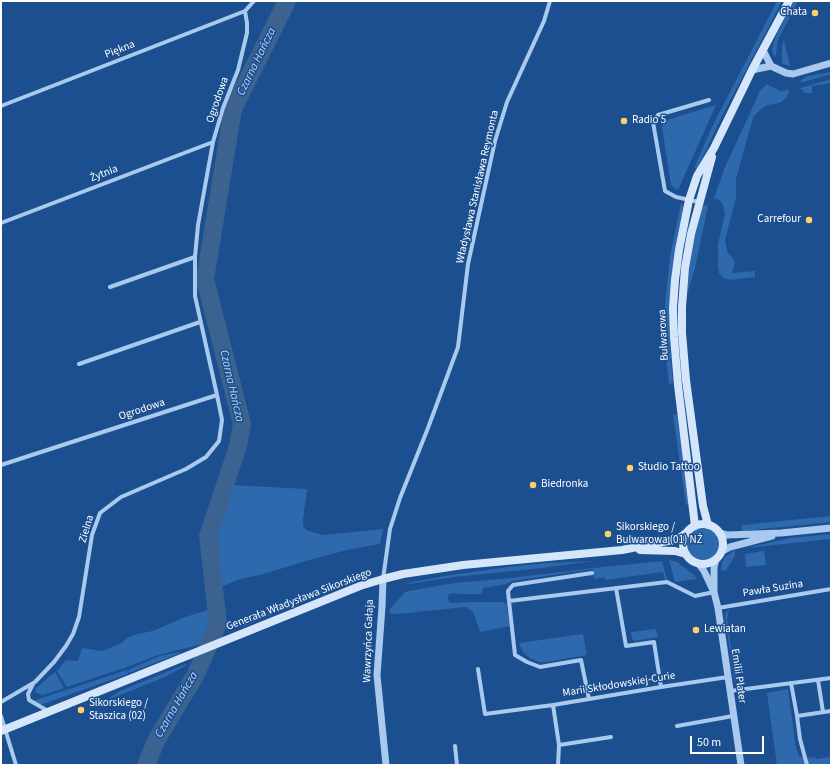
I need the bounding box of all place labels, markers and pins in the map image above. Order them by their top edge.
place label: Chata [780,6,807,20]
marker: Chata [810,8,820,18]
place label: Radio 5 [632,114,666,128]
marker: Radio 5 [619,116,629,126]
place label: Carrefour [757,213,801,227]
marker: Carrefour [804,215,814,225]
place label: Studio Tattoo [638,461,700,475]
marker: Studio Tattoo [625,463,635,473]
place label: Biedronka [541,478,588,492]
marker: Biedronka [528,480,538,490]
place label: Sikorskiego / Bulwarowa (01) NŻ [616,521,703,547]
marker: Sikorskiego / Bulwarowa (01) NŻ [603,529,613,539]
place label: Lewiatan [704,623,746,637]
marker: Lewiatan [691,625,701,635]
place label: Sikorskiego / Staszica (02) [89,697,148,723]
marker: Sikorskiego / Staszica (02) [76,705,86,715]

